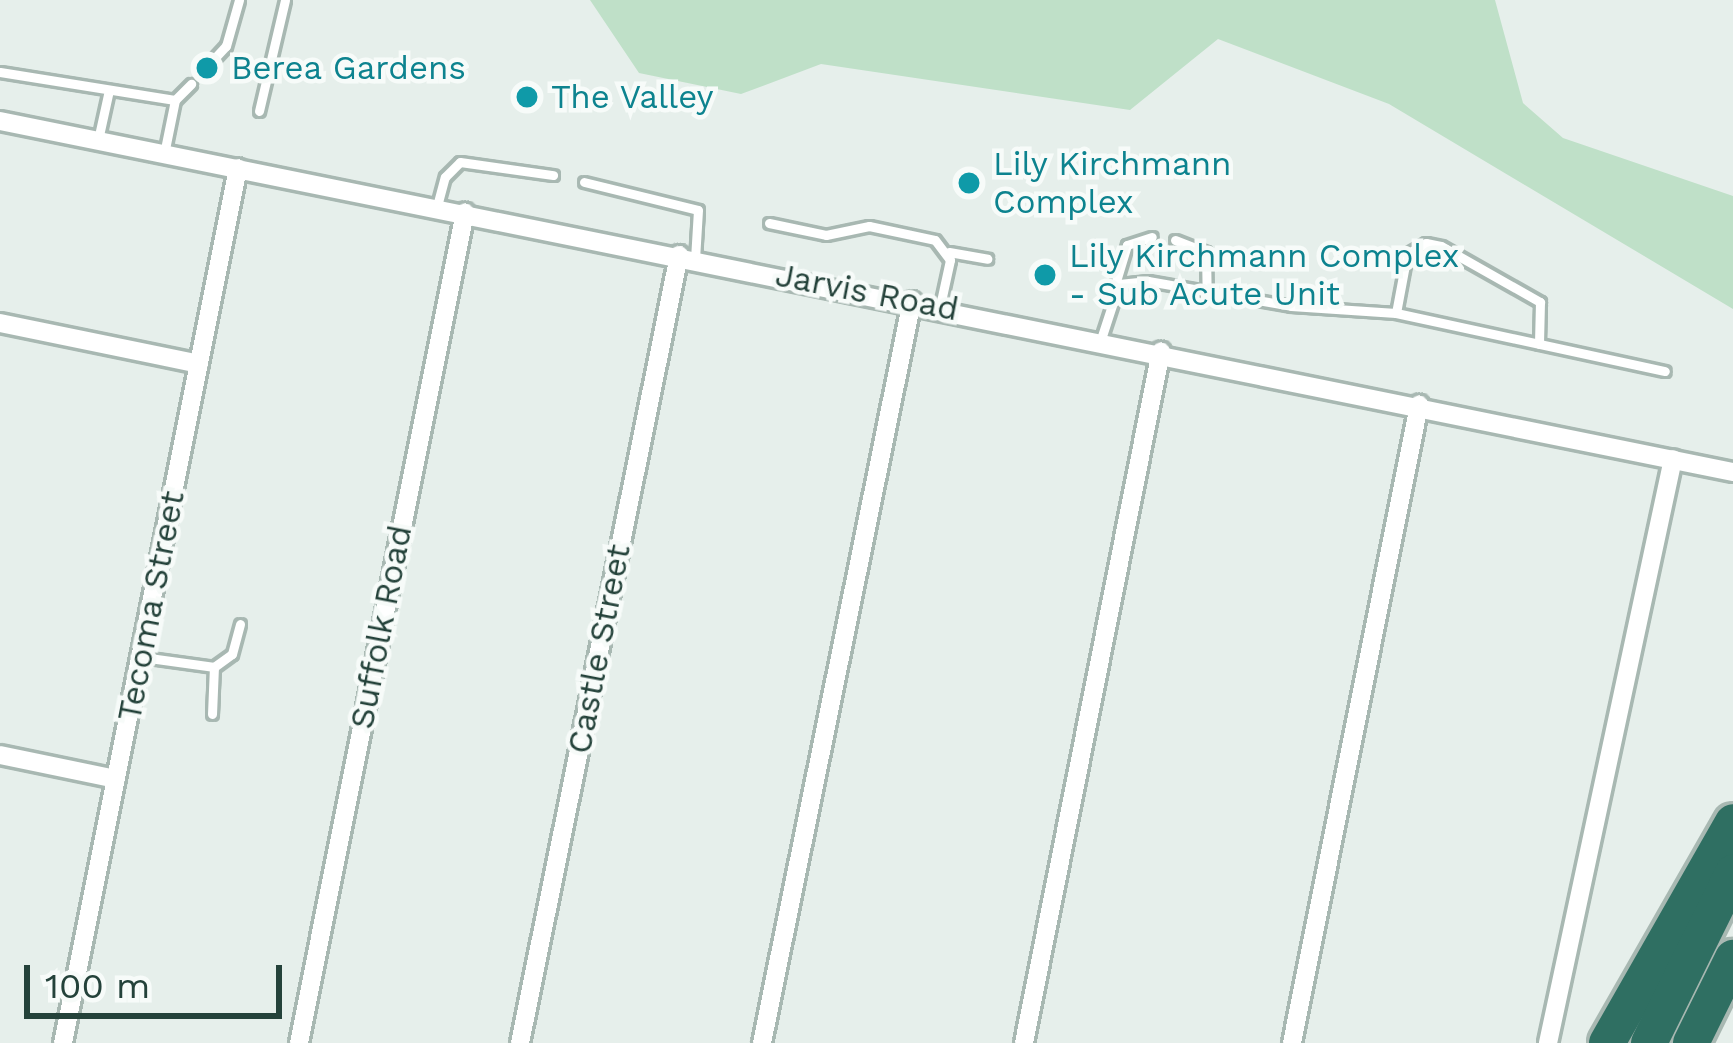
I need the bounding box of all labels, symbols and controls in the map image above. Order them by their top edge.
place label: Berea Gardens [231,48,467,88]
marker: Berea Gardens [194,55,220,81]
place label: The Valley [551,77,715,117]
marker: The Valley [514,84,540,110]
place label: Lily Kirchmann Complex [993,144,1232,222]
marker: Lily Kirchmann Complex [956,170,982,196]
place label: Lily Kirchmann Complex - Sub Acute Unit [1069,236,1460,314]
street label: Jarvis Road [772,255,962,329]
marker: Lily Kirchmann Complex - Sub Acute Unit [1032,262,1058,288]
street label: Tecoma Street [109,487,193,725]
street label: Suffolk Road [342,522,420,732]
street label: Castle Street [559,541,639,757]
scale bar [30,941,288,1015]
text: 100 m [45,965,150,1007]

